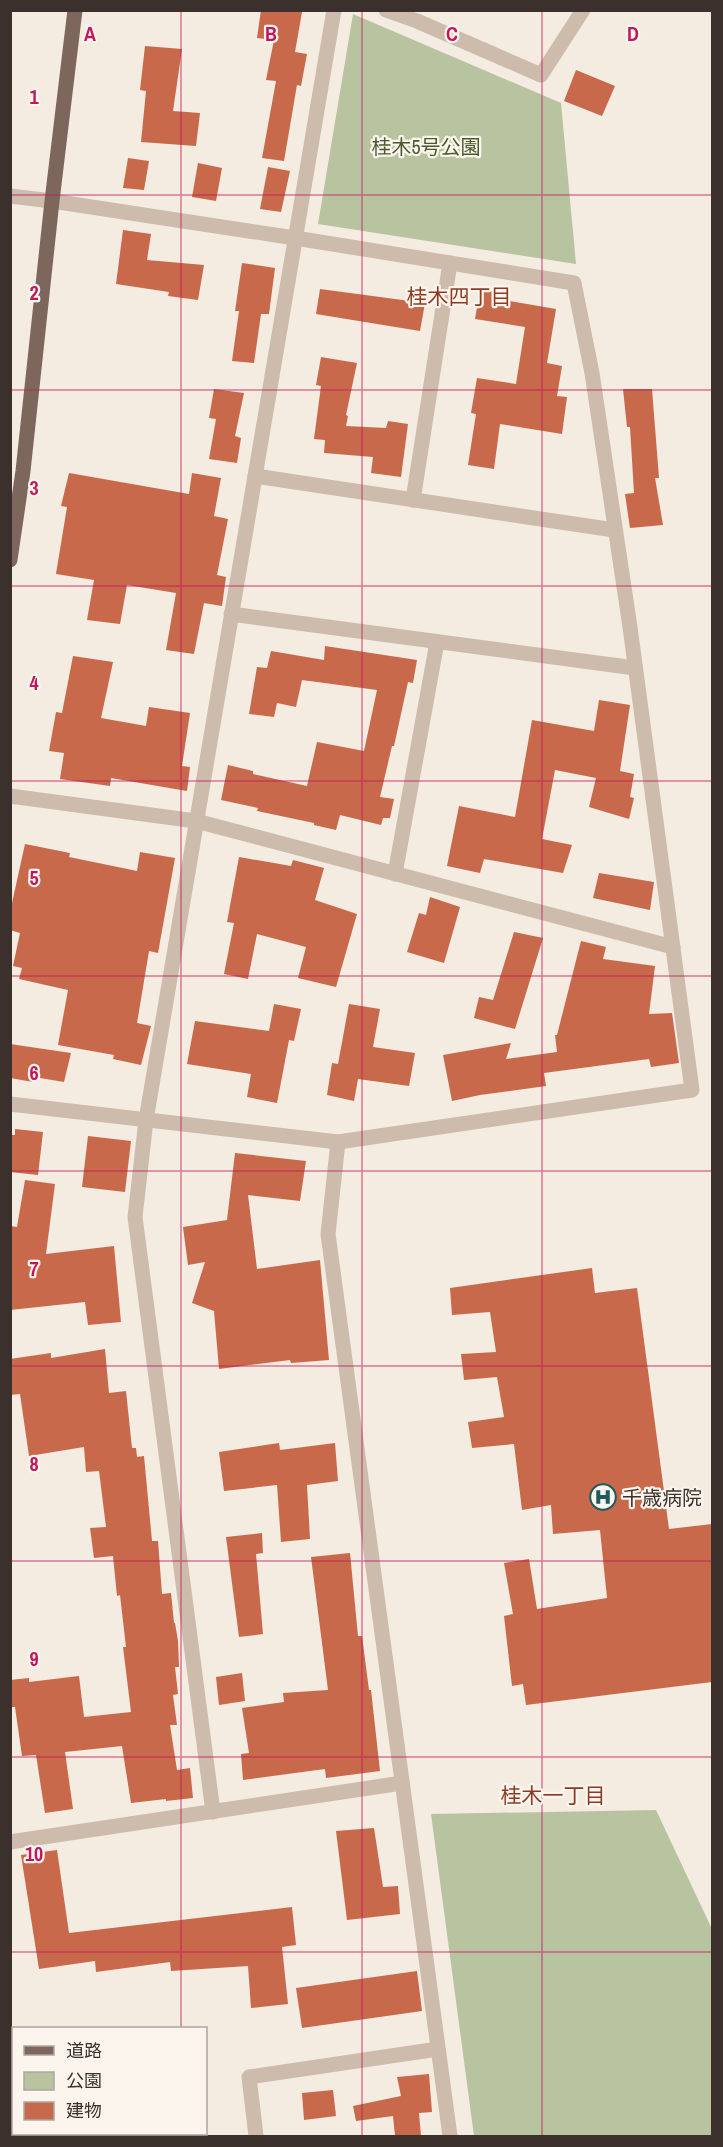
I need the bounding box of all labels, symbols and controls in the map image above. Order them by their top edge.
text: A [84,20,96,47]
text: B [265,20,277,47]
text: C [446,20,458,47]
text: D [627,20,639,47]
text: 1 [29,83,39,110]
park label: 桂木5号公園 [371,133,481,160]
text: 2 [29,279,39,306]
district label: 桂木四丁目 [407,282,512,311]
text: 3 [29,474,39,501]
text: 4 [29,669,39,696]
text: 5 [29,864,39,891]
text: 6 [29,1059,39,1086]
text: 7 [29,1255,39,1282]
text: 8 [29,1450,39,1477]
hospital icon: 千歳病院 [588,1482,618,1512]
place label: 千歳病院 [622,1484,702,1511]
text: 9 [29,1645,39,1672]
district label: 桂木一丁目 [501,1781,606,1810]
text: 10 [25,1840,43,1867]
legend [12,2027,207,2135]
text: 道路 [66,2038,102,2063]
text: 公園 [66,2068,102,2093]
text: 建物 [66,2098,102,2123]

